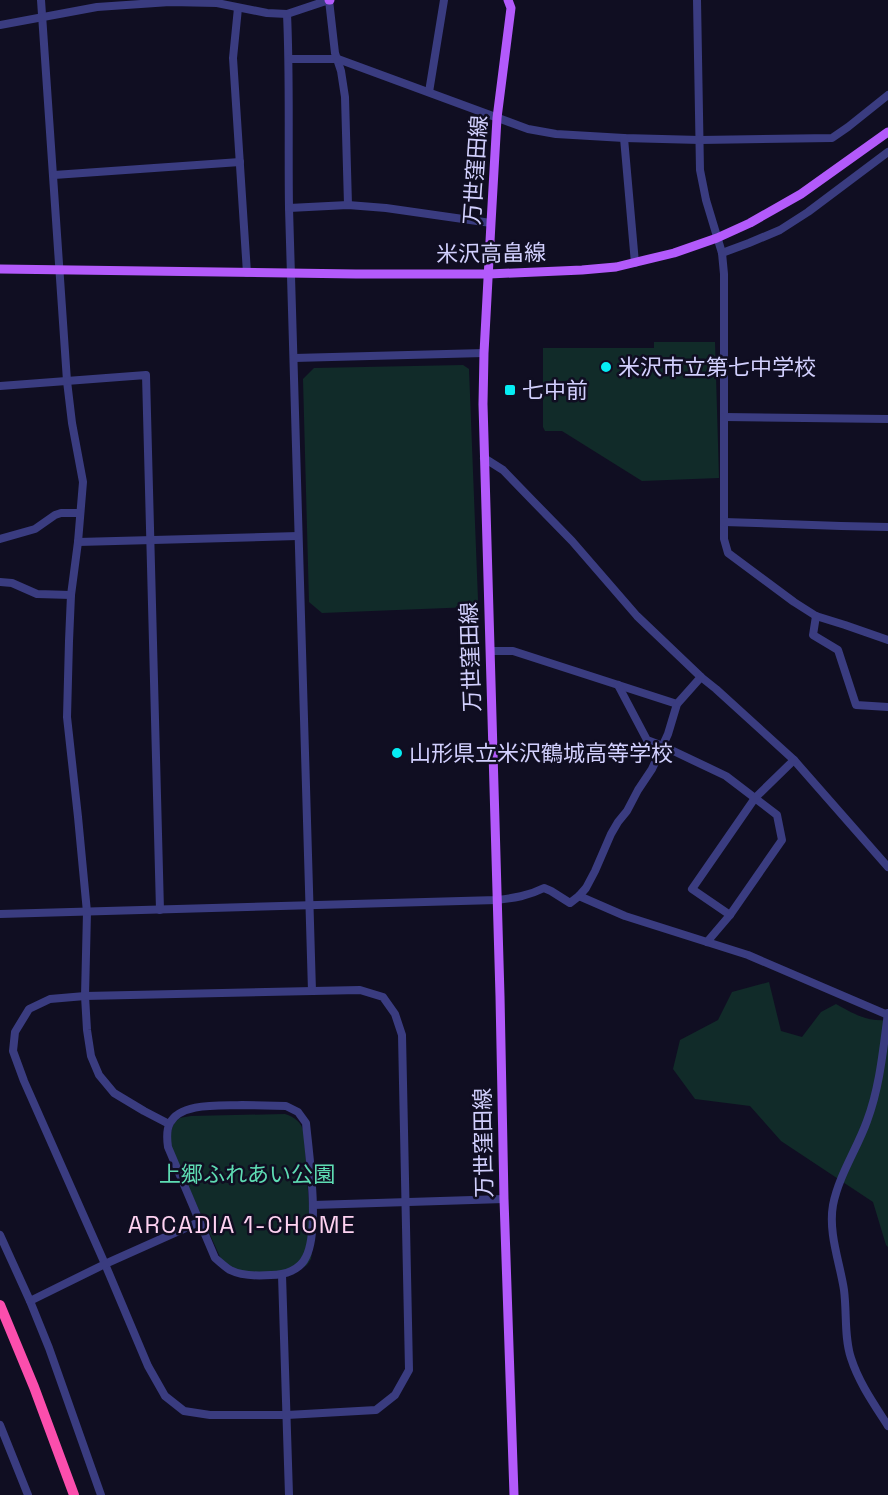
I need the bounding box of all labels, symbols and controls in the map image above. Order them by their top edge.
street label: 万世窪田線 [457,114,493,226]
street label: 米沢高畠線 [436,238,546,268]
place label: 米沢市立第七中学校 [618,353,816,381]
marker: 米沢市立第七中学校 [599,360,613,374]
place label: 七中前 [522,376,588,404]
marker: 七中前 [503,383,517,397]
street label: 万世窪田線 [454,602,486,712]
place label: 山形県立米沢鶴城高等学校 [409,739,673,767]
marker: 山形県立米沢鶴城高等学校 [390,746,404,760]
street label: 万世窪田線 [468,1088,498,1198]
park label: 上郷ふれあい公園 [159,1160,335,1188]
district label: ARCADIA 1-CHOME [128,1209,356,1240]

